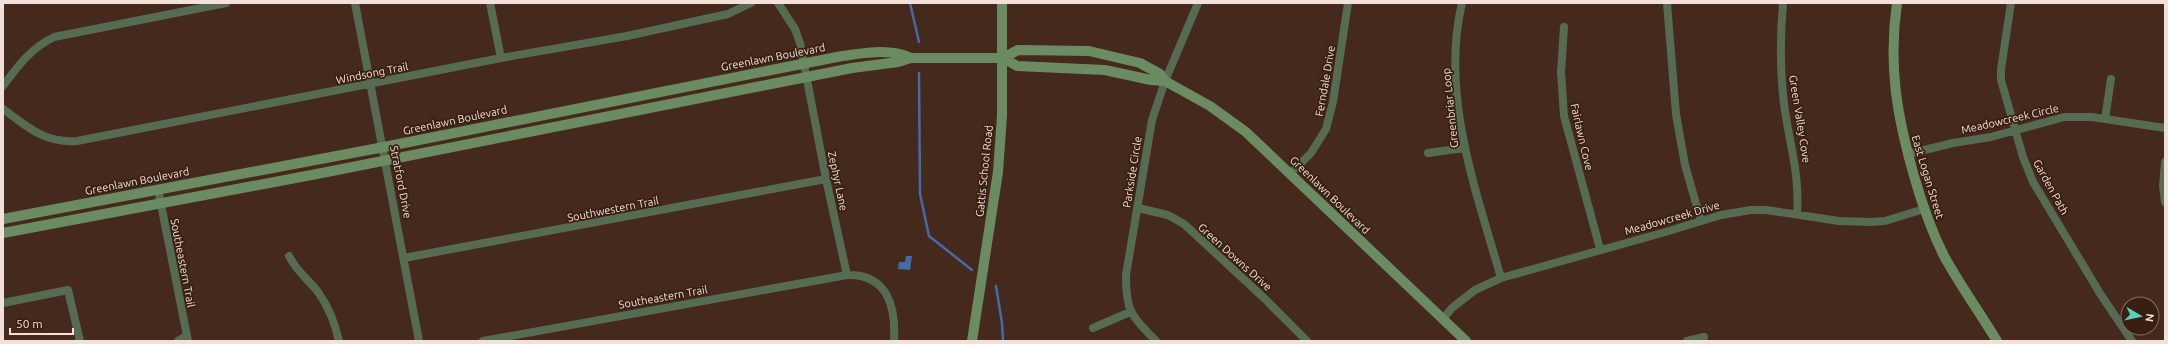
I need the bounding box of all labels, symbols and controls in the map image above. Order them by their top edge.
street label: Greenlawn Boulevard [720,41,826,73]
street label: Ferndale Drive [1313,45,1337,117]
street label: Windsong Trail [335,60,409,86]
street label: Greenbriar Loop [1440,67,1460,149]
street label: Green Valley Cove [1787,74,1813,164]
street label: Fairlawn Cove [1568,102,1596,172]
street label: Meadowcreek Circle [1960,102,2060,136]
street label: Greenlawn Boulevard [402,103,508,137]
street label: Gattis School Road [973,124,995,218]
street label: East Logan Street [1910,134,1947,221]
street label: Parkside Circle [1120,136,1144,208]
street label: Stratford Drive [388,145,414,219]
street label: Zephyr Lane [826,150,850,212]
street label: Greenlawn Boulevard [1288,154,1372,236]
street label: Garden Path [2031,157,2071,217]
street label: Greenlawn Boulevard [84,165,190,197]
street label: Southwestern Trail [566,194,660,224]
street label: Meadowcreek Drive [1623,199,1721,237]
street label: Southeastern Trail [169,218,198,308]
street label: Green Downs Drive [1196,221,1274,293]
street label: Southeastern Trail [618,283,708,311]
north arrow [2120,296,2160,336]
scale bar [10,310,73,336]
text: N [2143,313,2156,323]
text: 50 m [16,317,43,330]

